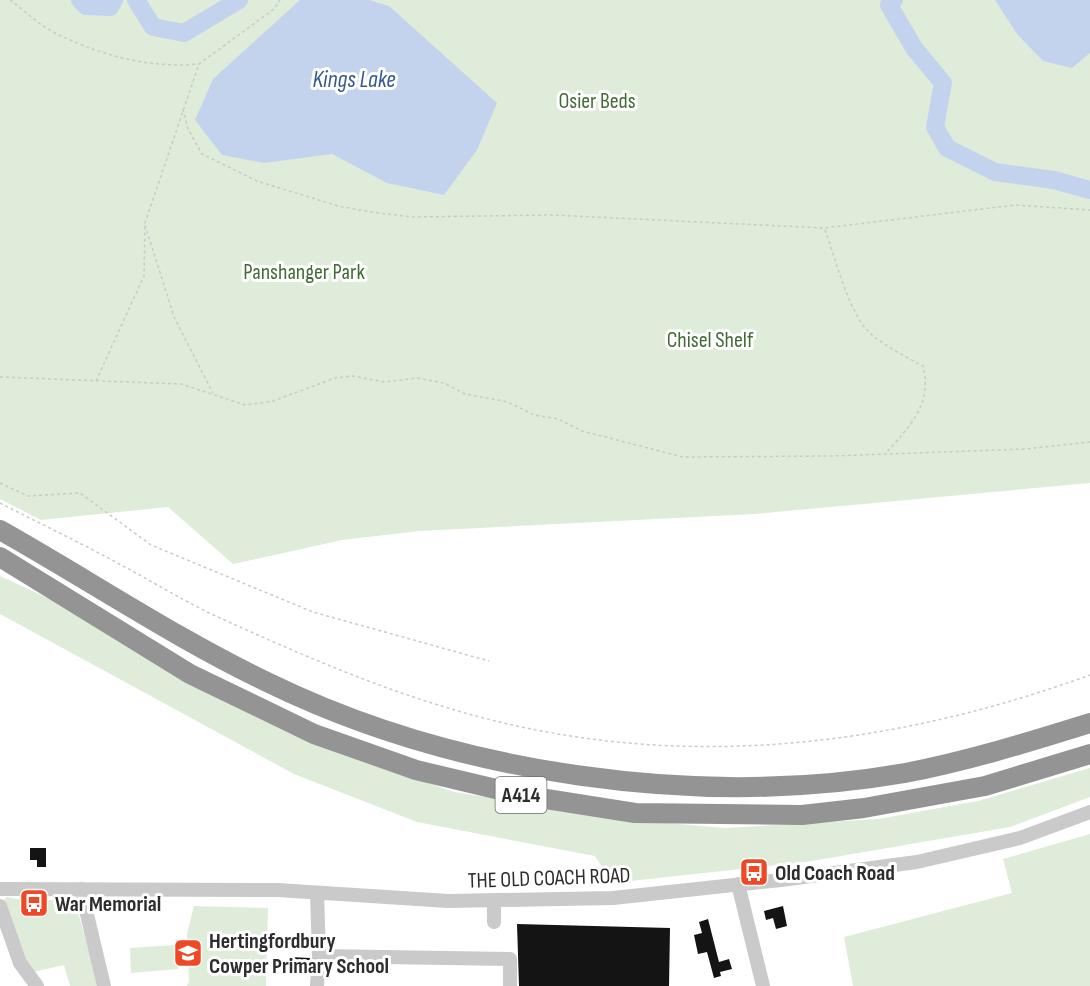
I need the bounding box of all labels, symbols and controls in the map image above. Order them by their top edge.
water label: Kings Lake [312,65,396,94]
park label: Osier Beds [558,88,636,115]
park label: Panshanger Park [243,259,365,286]
park label: Chisel Shelf [667,327,754,354]
road number: A414 [496,777,546,813]
bus stop icon: Old Coach Road [738,856,770,888]
place label: Old Coach Road [775,860,895,887]
street label: THE OLD COACH ROAD [467,862,631,895]
bus stop icon: War Memorial [18,887,50,919]
place label: War Memorial [55,891,161,918]
place label: Hertingfordbury Cowper Primary School [209,928,389,980]
school or university icon: Hertingfordbury Cowper Primary School [172,937,204,969]

